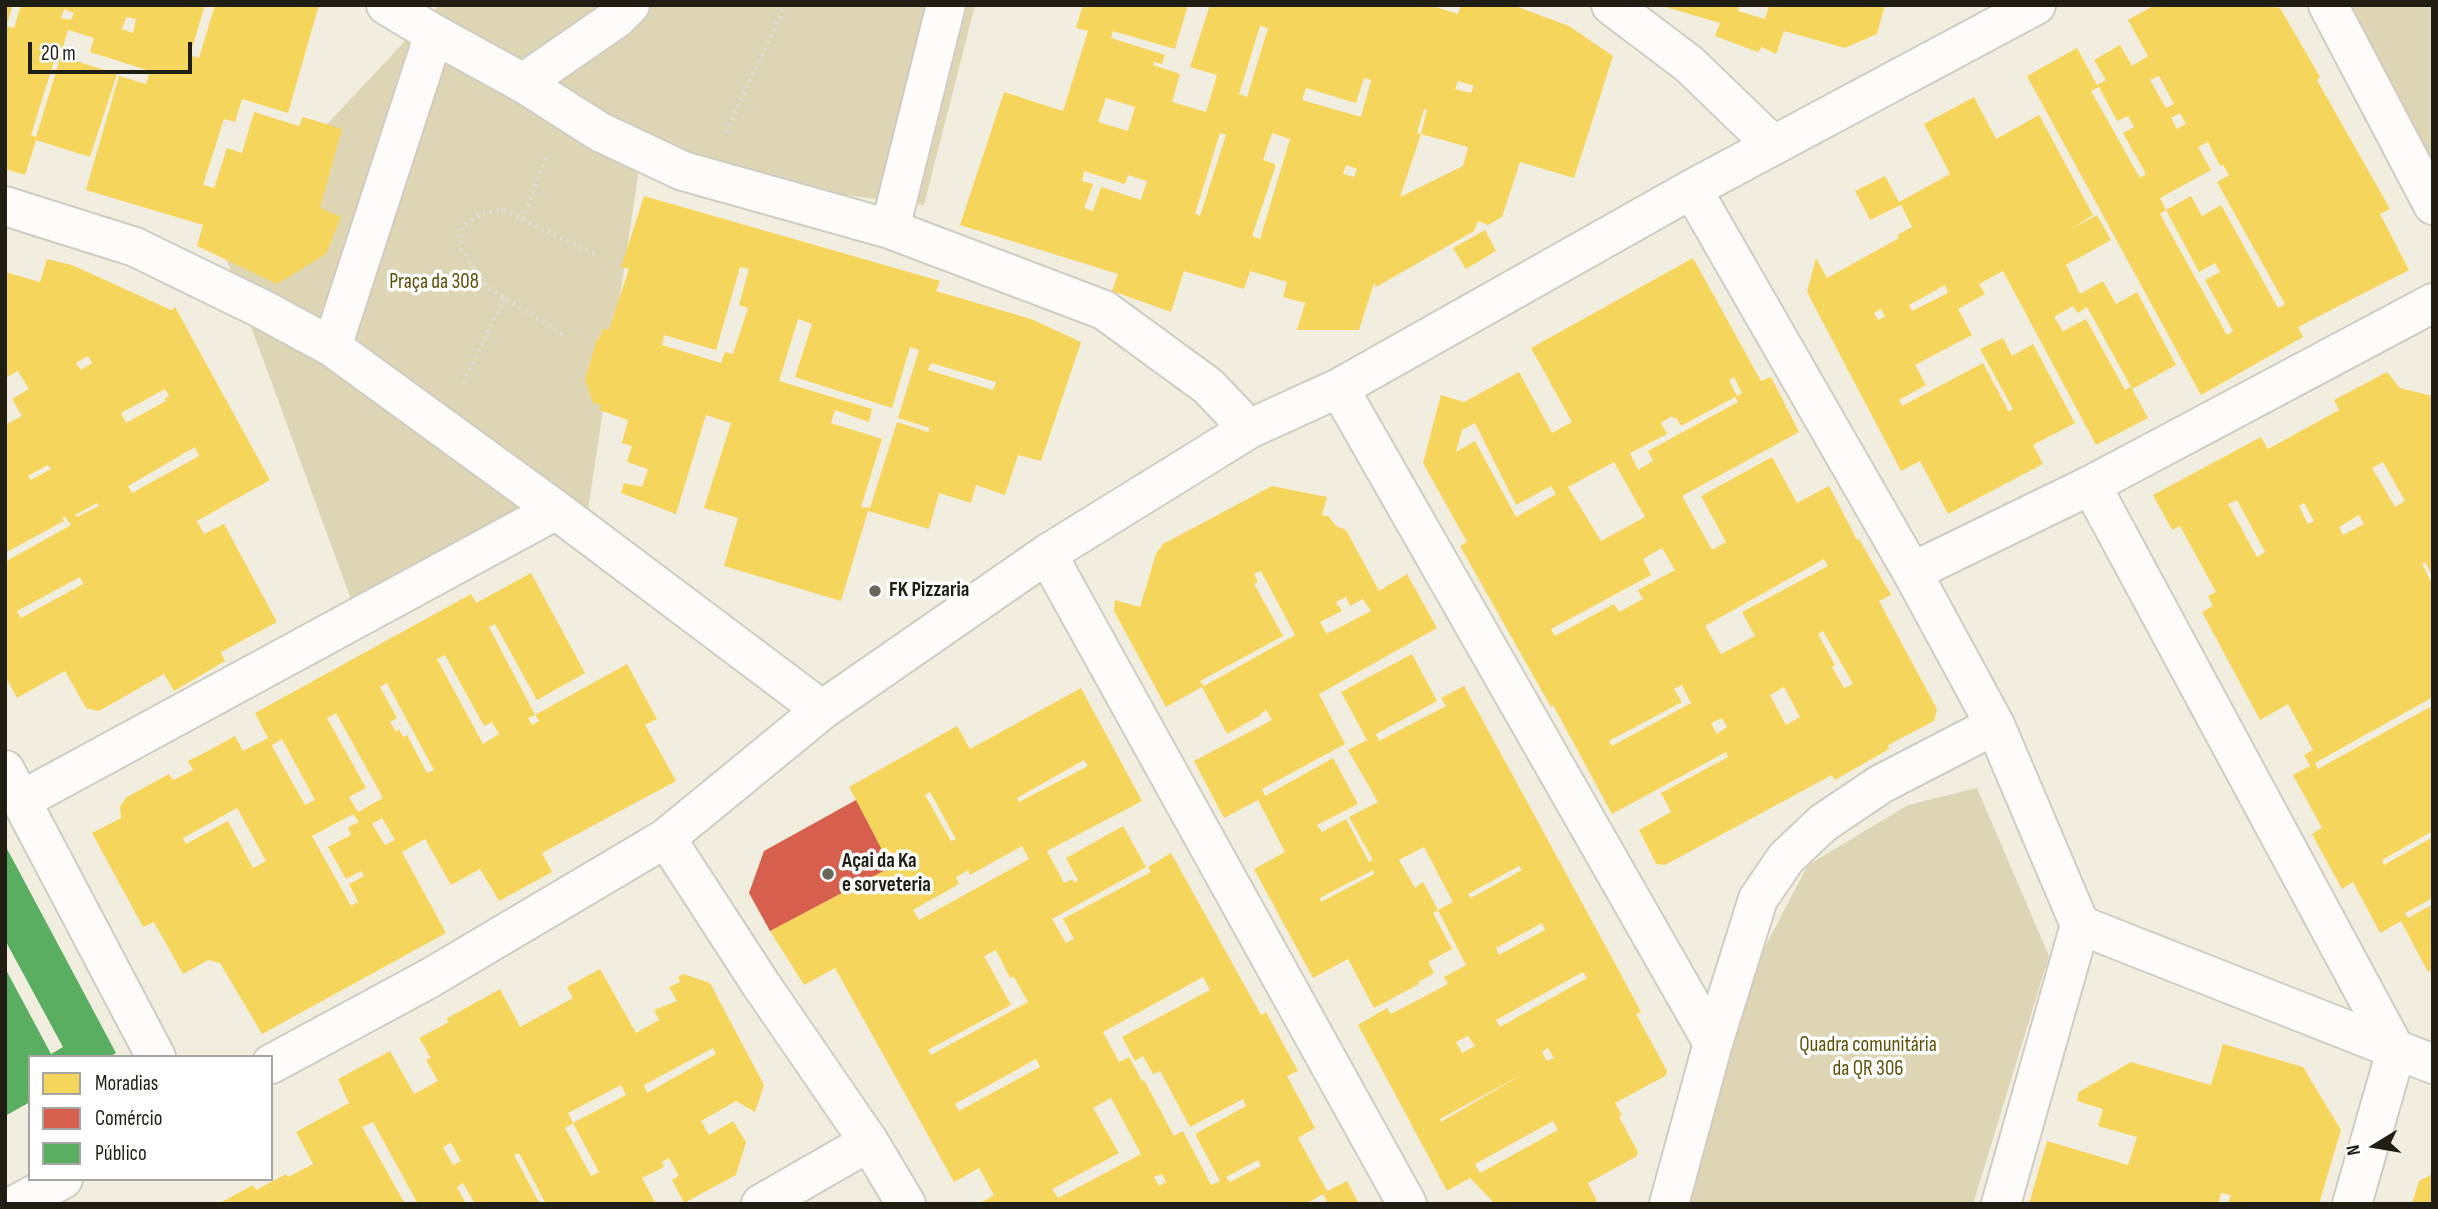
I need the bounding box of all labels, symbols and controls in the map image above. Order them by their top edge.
scale bar [32,28,196,72]
text: 20 m [41,41,76,66]
park label: Praça da 308 [389,270,479,296]
place label: FK Pizzaria [889,578,969,604]
marker: FK Pizzaria [867,583,883,599]
place label: Açai da Ka e sorveteria [842,849,931,899]
marker: Açai da Ka e sorveteria [820,866,836,882]
park label: Quadra comunitária da QR 306 [1799,1033,1937,1083]
legend [28,1055,273,1181]
text: Moradias [95,1071,158,1096]
text: Comércio [95,1106,162,1131]
north arrow [2340,1111,2410,1181]
text: Público [95,1141,147,1166]
text: N [2342,1143,2366,1157]

